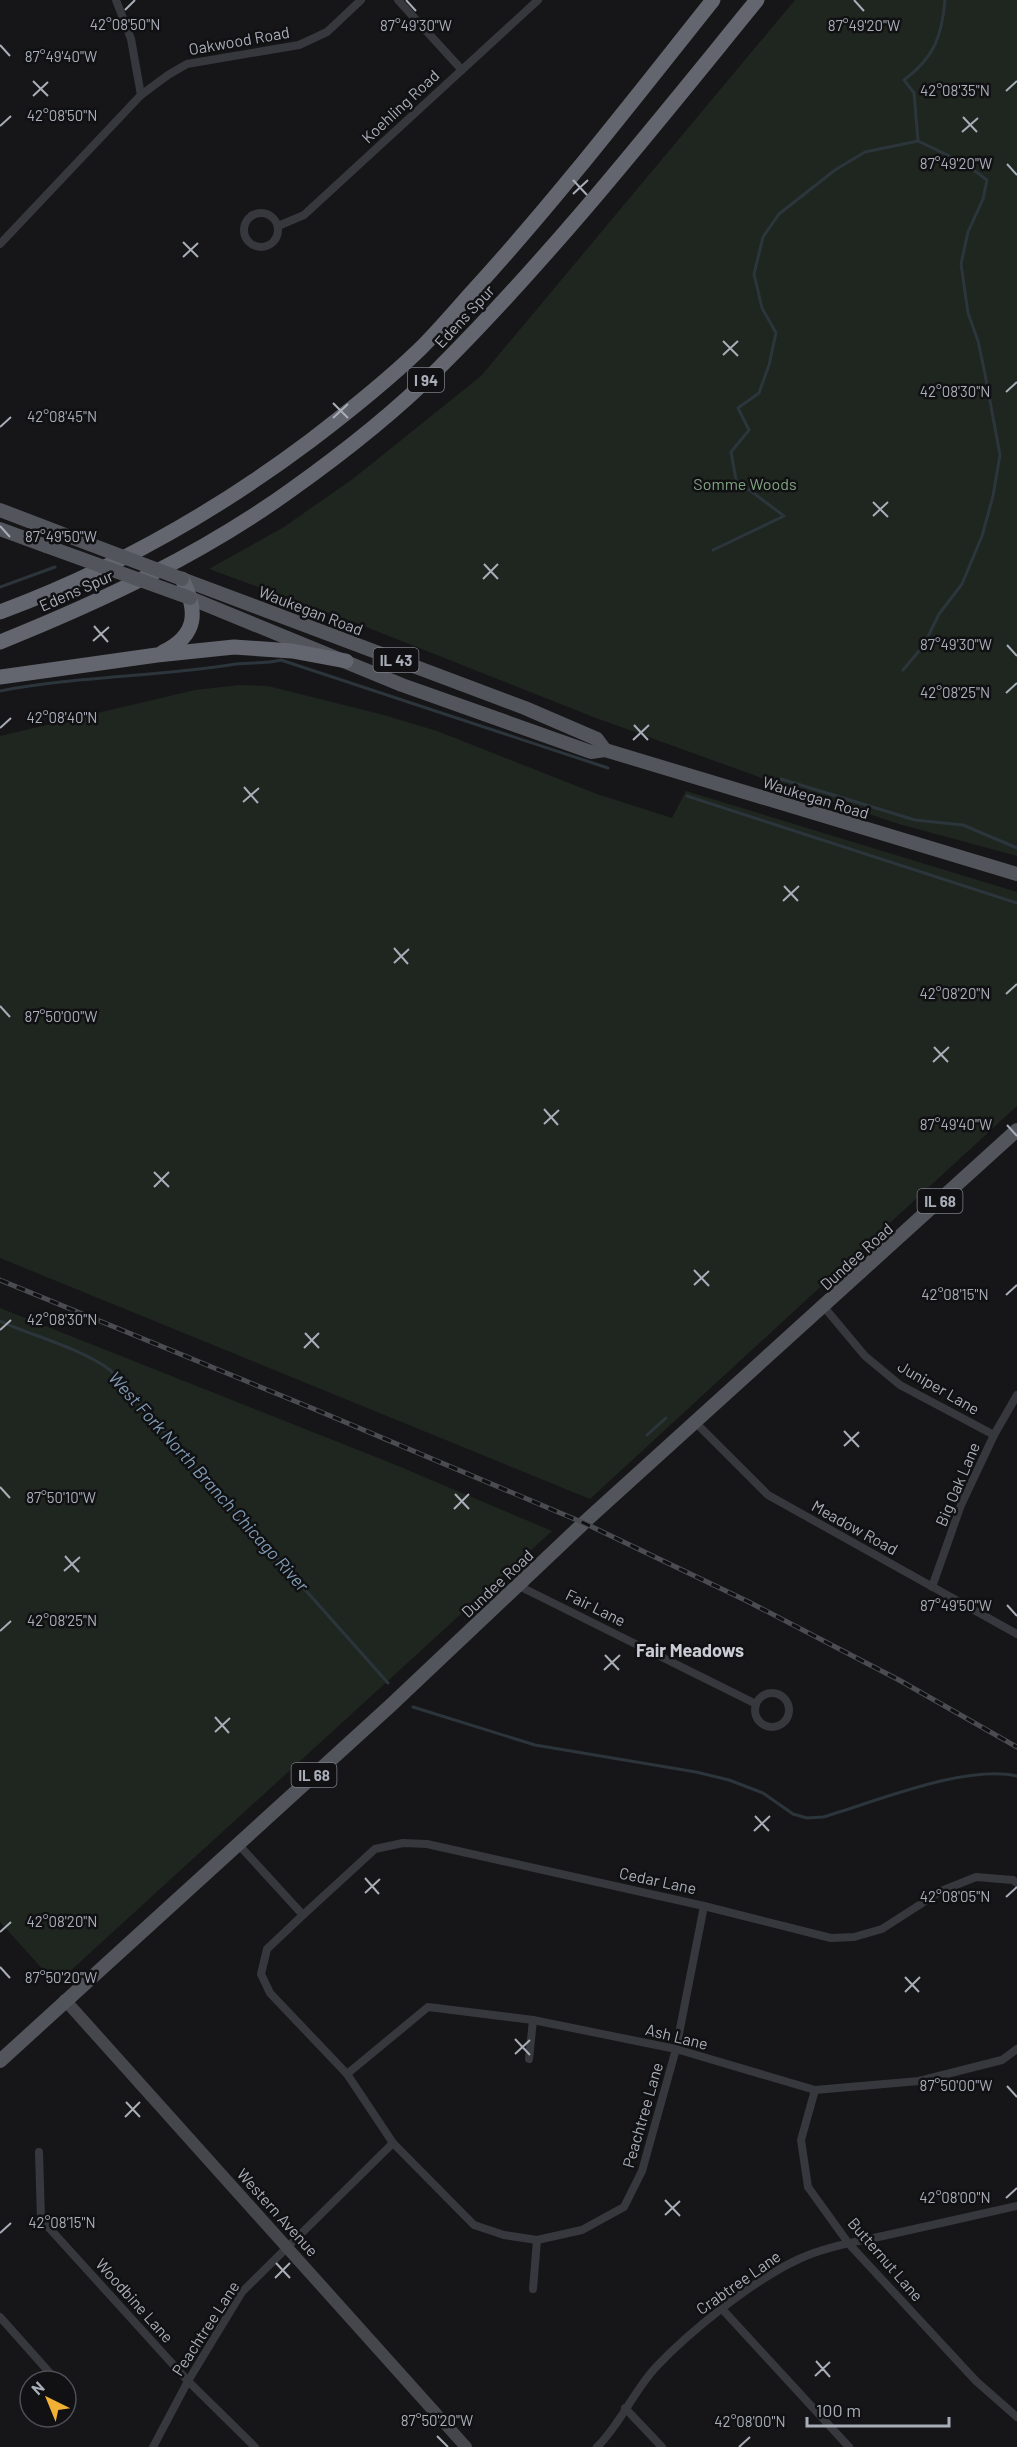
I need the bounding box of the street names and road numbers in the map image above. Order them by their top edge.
street label: Oakwood Road [187,22,291,58]
street label: Koehling Road [357,65,443,147]
street label: Edens Spur [430,280,498,351]
road number: I 94 [408,368,444,392]
street label: Edens Spur [36,565,116,615]
street label: Waukegan Road [256,581,366,639]
road number: IL 43 [374,648,418,672]
street label: Waukegan Road [761,772,871,822]
road number: IL 68 [918,1189,962,1213]
street label: Dundee Road [816,1218,896,1294]
street label: Juniper Lane [895,1356,983,1418]
street label: Big Oak Lane [931,1439,983,1529]
street label: Meadow Road [809,1496,901,1558]
street label: Dundee Road [457,1545,537,1621]
street label: Fair Lane [563,1584,629,1630]
road number: IL 68 [292,1763,336,1787]
street label: Cedar Lane [618,1863,698,1897]
street label: Ash Lane [644,2019,710,2053]
street label: Peachtree Lane [618,2060,666,2170]
street label: Western Avenue [233,2164,323,2260]
street label: Butternut Lane [844,2213,928,2305]
street label: Crabtree Lane [692,2246,784,2318]
street label: Woodbine Lane [92,2254,178,2346]
street label: Peachtree Lane [167,2277,243,2379]

